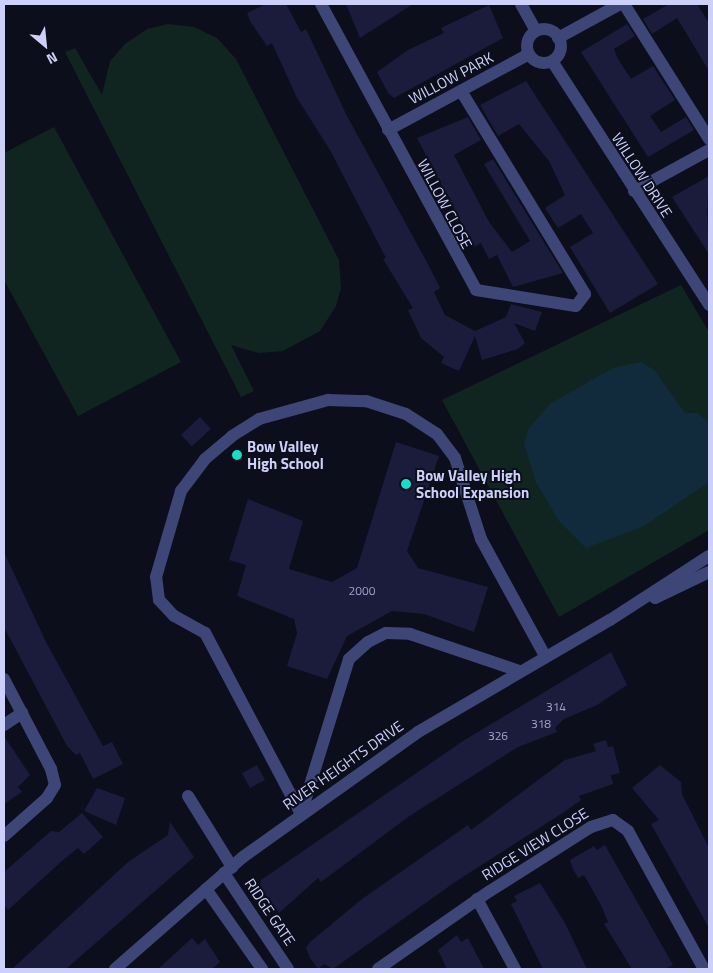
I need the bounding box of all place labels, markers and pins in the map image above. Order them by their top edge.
place label: Bow Valley High School [247,437,324,472]
marker: Bow Valley High School [231,449,243,461]
place label: Bow Valley High School Expansion [416,466,529,501]
marker: Bow Valley High School Expansion [400,478,412,490]

